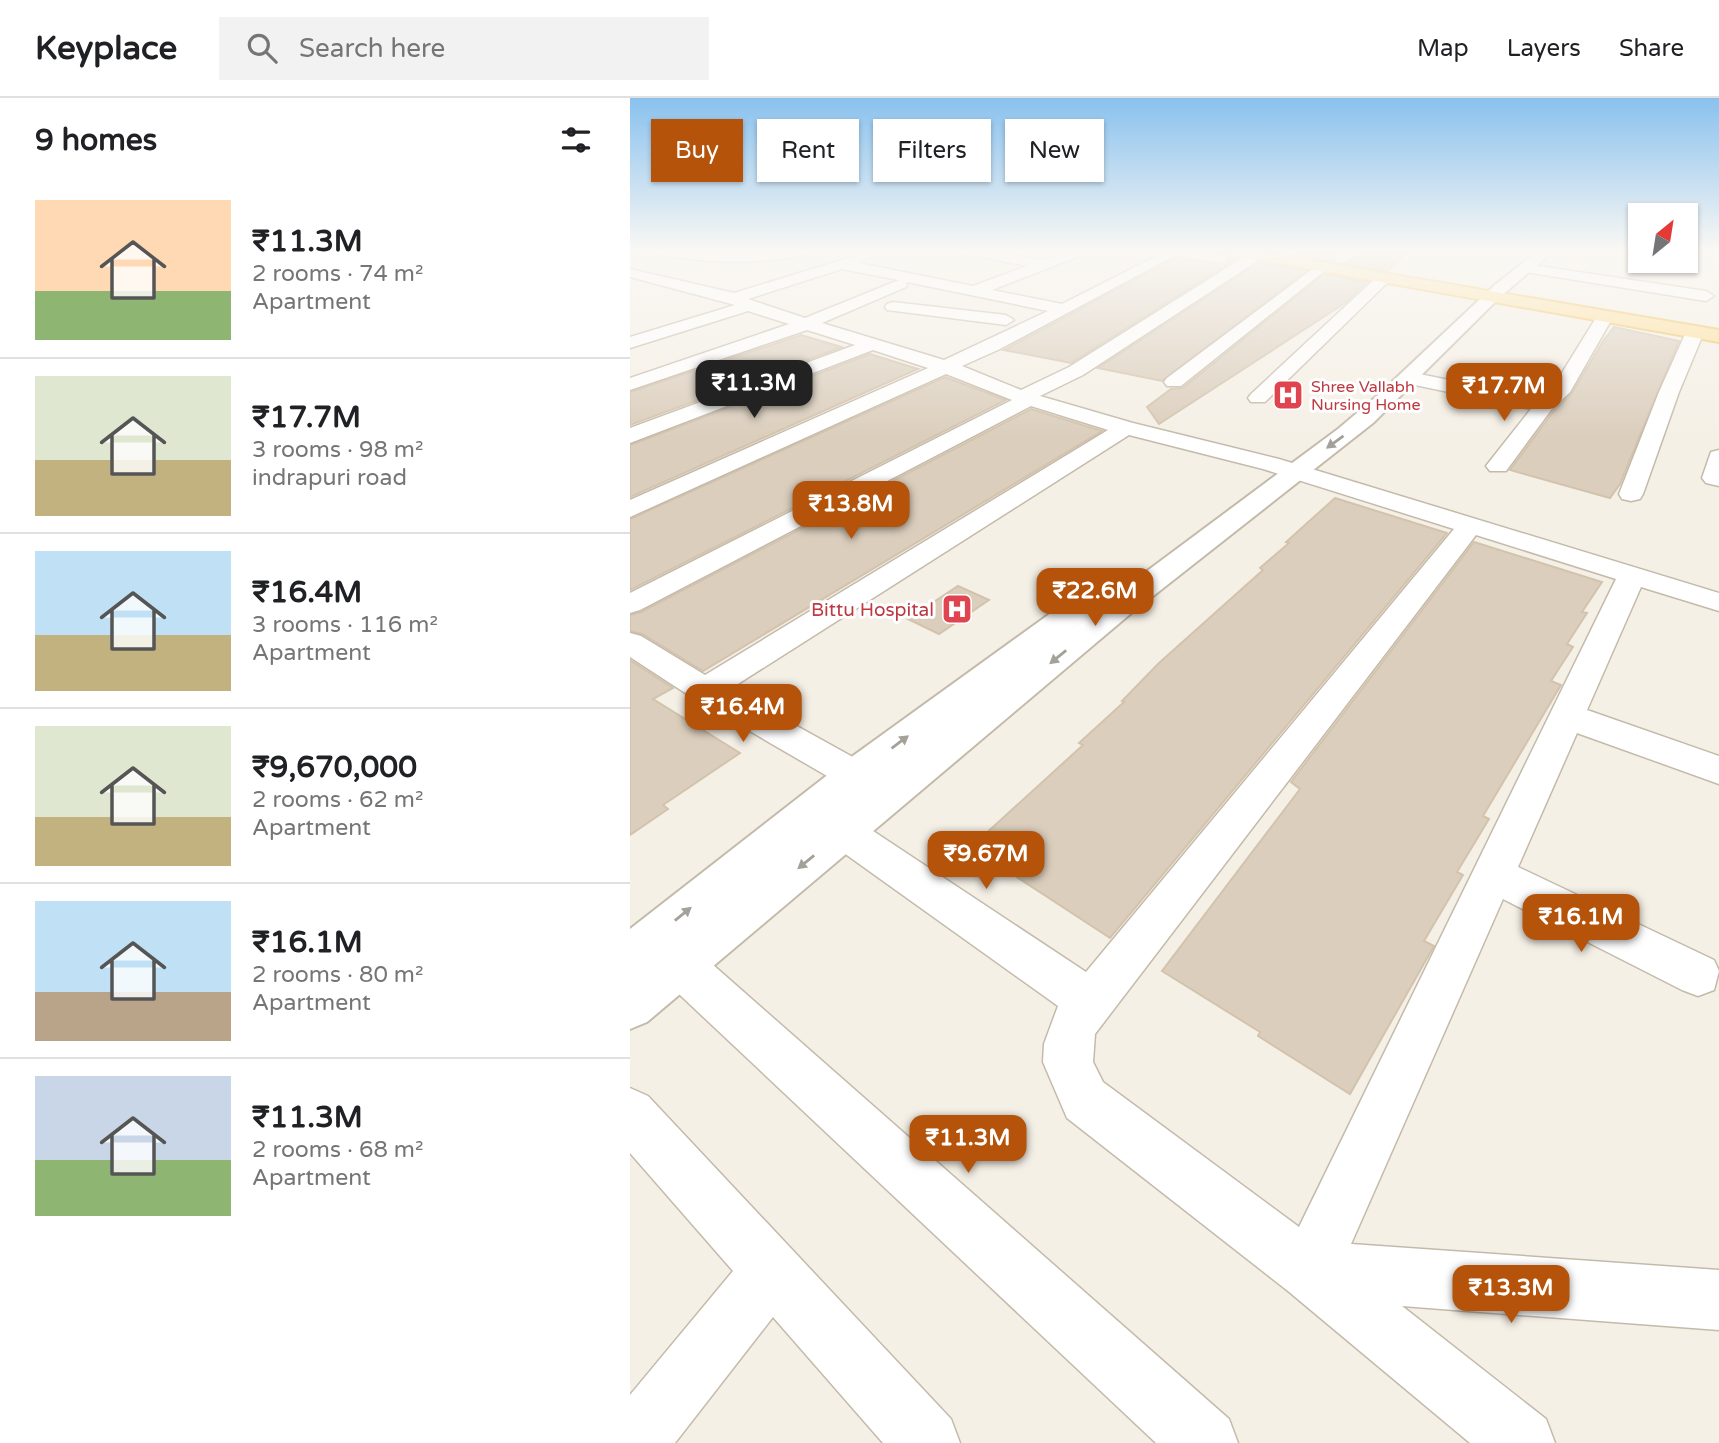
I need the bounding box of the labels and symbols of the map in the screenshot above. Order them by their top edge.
north arrow [1628,203,1698,273]
pin: ₹11.3M [697,360,811,420]
pin: ₹17.7M [1447,364,1561,423]
place label: Shree Vallabh Nursing Home [1311,377,1421,415]
hospital icon: Shree Vallabh Nursing Home [1271,378,1305,412]
one-way arrow [1326,435,1344,449]
pin: ₹13.8M [794,482,908,541]
pin: ₹22.6M [1038,568,1152,628]
hospital icon: Bittu Hospital [940,592,974,626]
place label: Bittu Hospital [811,599,934,621]
one-way arrow [1050,649,1068,664]
pin: ₹16.4M [686,684,800,744]
one-way arrow [890,735,909,749]
pin: ₹9.67M [929,832,1043,891]
one-way arrow [798,855,816,870]
pin: ₹16.1M [1524,894,1638,954]
one-way arrow [675,907,692,922]
pin: ₹11.3M [911,1116,1025,1175]
pin: ₹13.3M [1454,1266,1568,1325]

